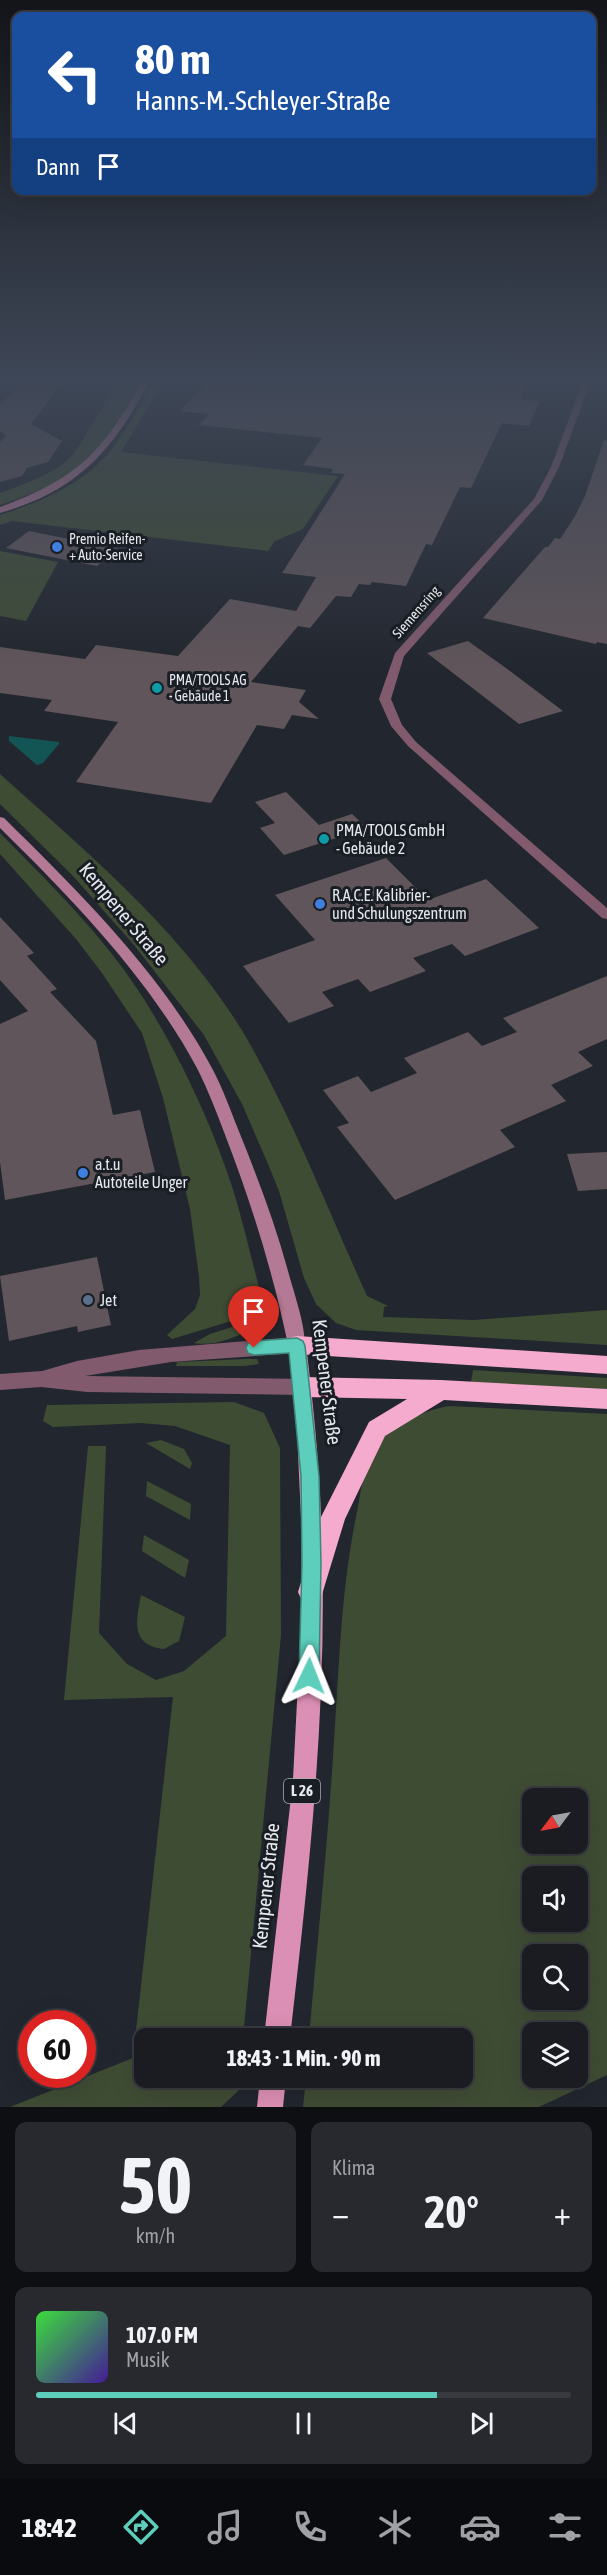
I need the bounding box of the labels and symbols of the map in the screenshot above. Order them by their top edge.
place label: Premio Reifen- + Auto-Service [69,531,146,563]
marker: Premio Reifen- + Auto-Service [50,540,64,554]
street label: Siemensring [389,583,443,641]
place label: PMA/TOOLS AG - Gebäude 1 [169,672,247,704]
marker: PMA/TOOLS AG - Gebäude 1 [150,681,164,695]
place label: PMA/TOOLS GmbH - Gebäude 2 [336,821,445,857]
marker: PMA/TOOLS GmbH - Gebäude 2 [317,832,331,846]
street label: Kempener Straße [75,858,174,969]
place label: R.A.C.E. Kalibrier- und Schulungszentrum [332,886,467,923]
marker: R.A.C.E. Kalibrier- und Schulungszentrum [313,897,327,911]
place label: a.t.u Autoteile Unger [95,1155,187,1192]
marker: a.t.u Autoteile Unger [76,1166,90,1180]
pin [228,1286,279,1348]
place label: Jet [100,1291,117,1309]
marker: Jet [81,1293,95,1307]
street label: Kempener Straße [308,1318,347,1446]
position arrow [277,1644,341,1708]
road number: L 26 [284,1779,320,1803]
north arrow [522,1788,588,1854]
street label: Kempener Straße [247,1822,284,1950]
speed limit sign: 60 [18,2010,96,2088]

